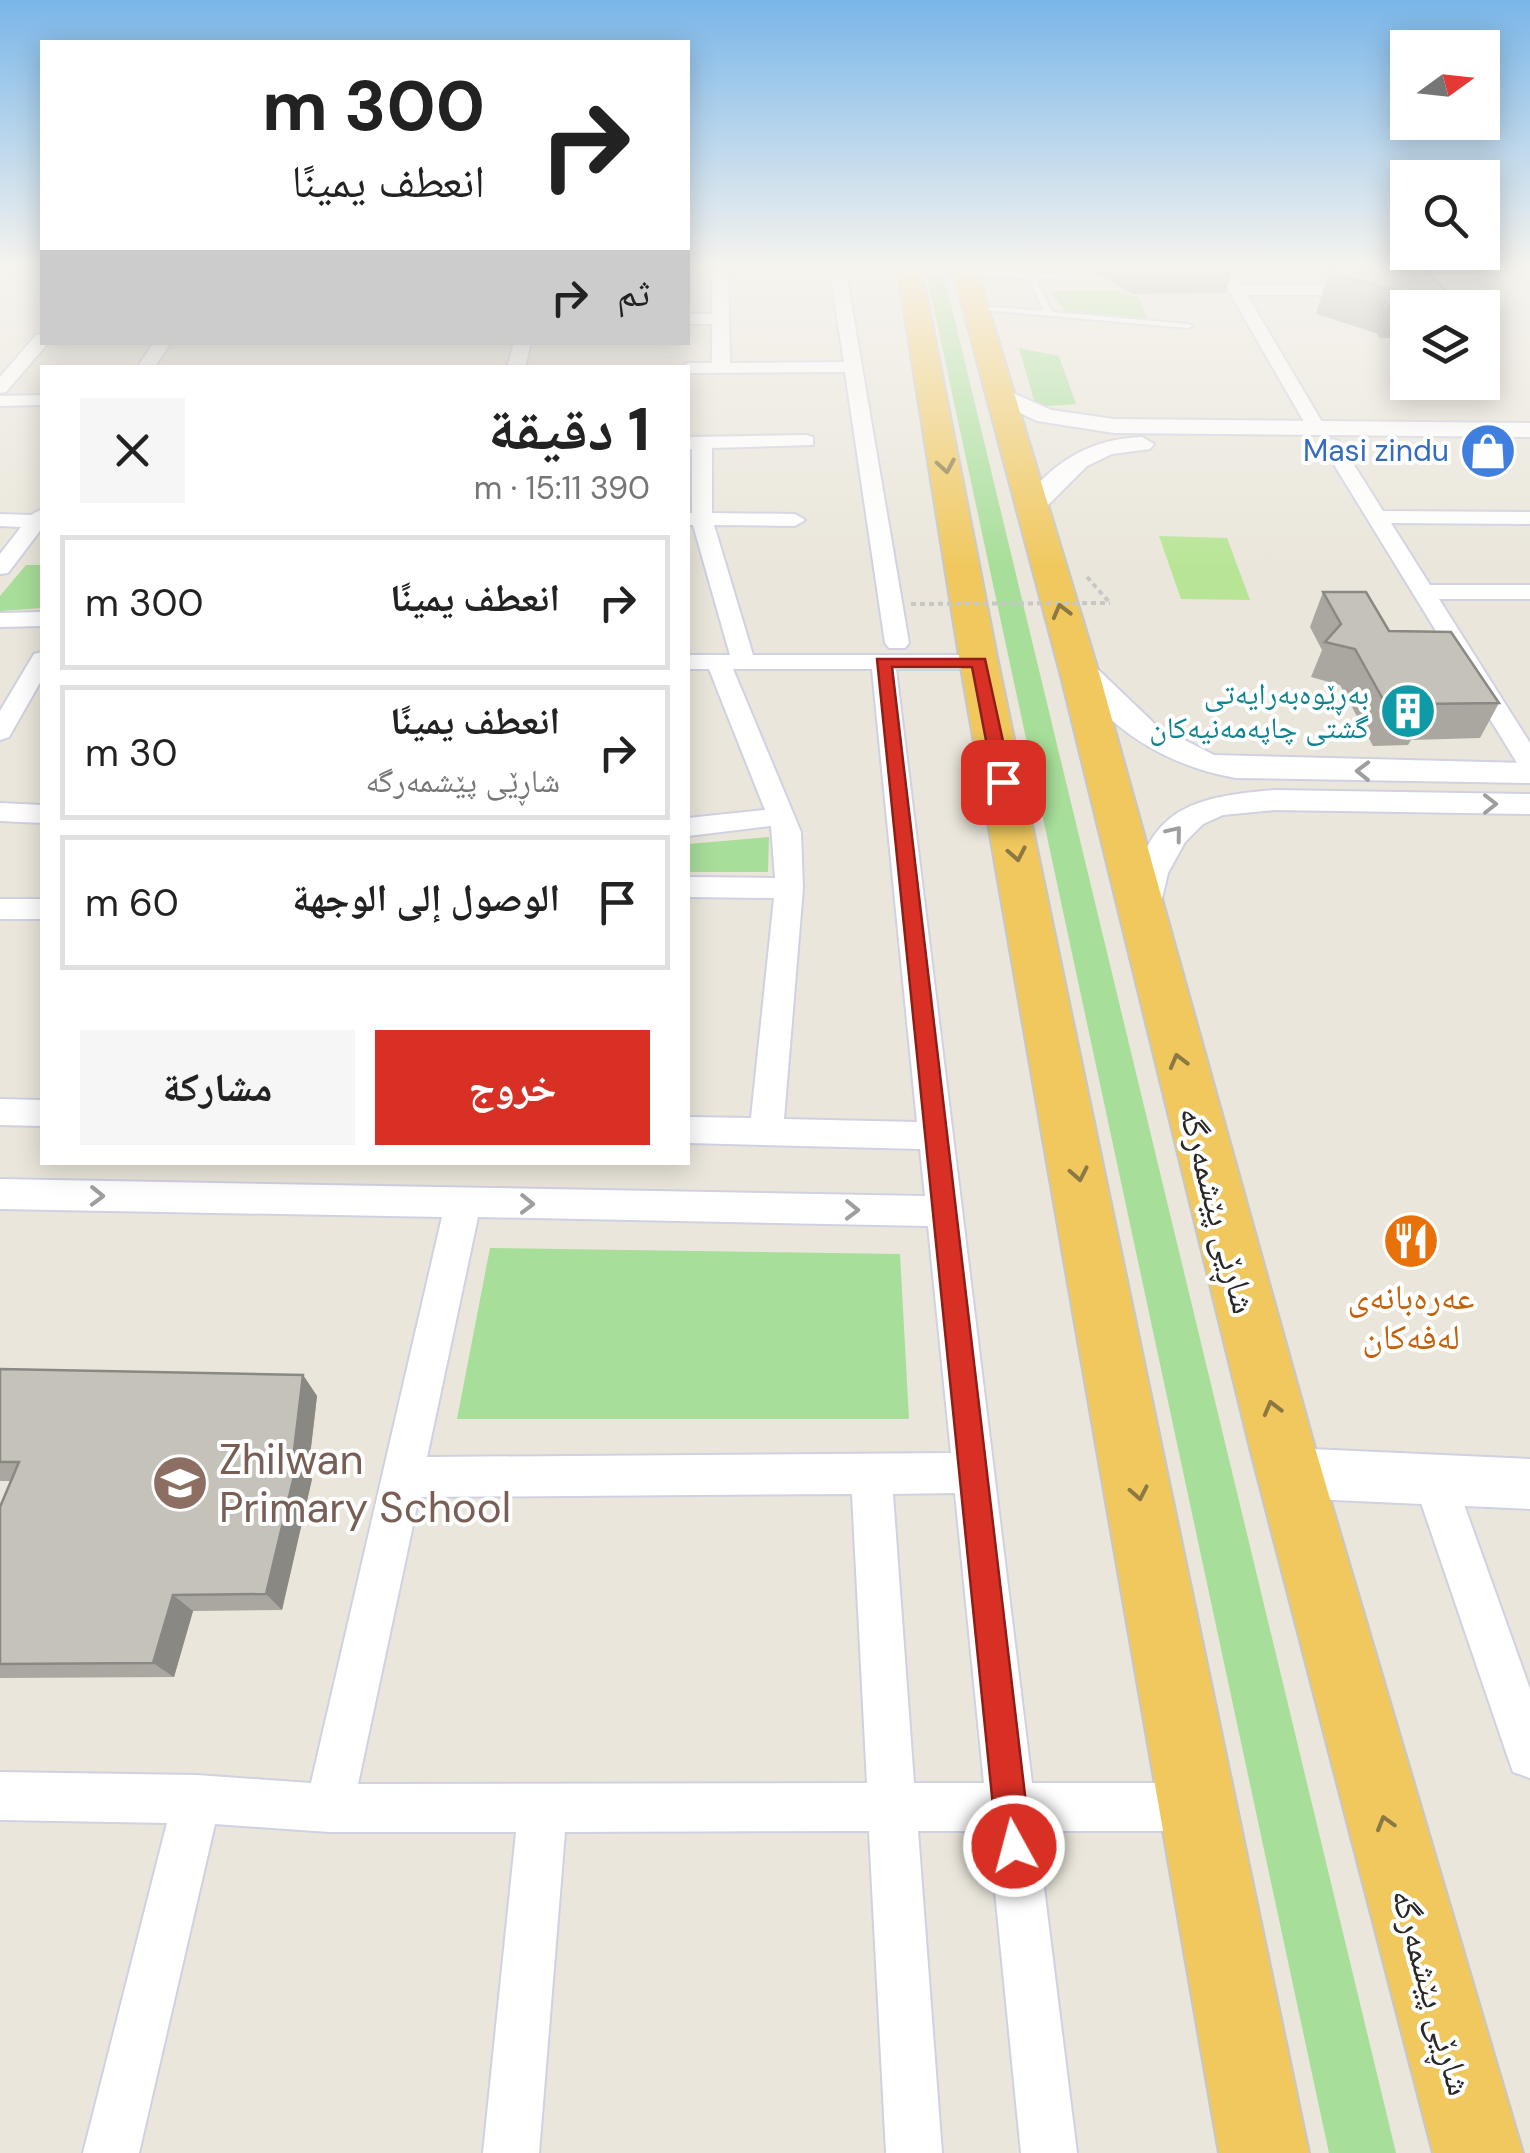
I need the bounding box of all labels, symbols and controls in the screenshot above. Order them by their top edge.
north arrow [1390,30,1500,140]
map controls [1390,30,1500,400]
text: 300 m [262,61,485,152]
icon: right [520,80,650,210]
text: انعطف يمينًا [291,152,485,211]
button: search [1390,160,1500,270]
text: ثم [617,268,650,318]
icon: right [542,270,597,325]
button: layers [1390,290,1500,400]
text: 1 دقيقة [488,390,650,469]
button: close [80,398,185,503]
shop icon: Masi zindu [1458,421,1518,481]
place label: Masi zindu [1303,431,1449,470]
one-way arrow [935,458,956,474]
text: 390 m · 15:11 [474,467,650,509]
text: انعطف يمينًا [390,573,560,623]
icon: right [590,575,645,630]
text: 300 m [85,578,203,628]
one-way arrow [1052,603,1073,620]
place label: بەڕێوەبەرایەتی گشتی چاپەمەنیەکان [1149,674,1369,747]
building icon: بەڕێوەبەرایەتی گشتی چاپەمەنیەکان [1378,681,1438,741]
text: انعطف يمينًا [390,696,560,746]
icon: right [590,725,645,780]
text: 30 m [85,728,177,778]
pin [961,740,1046,825]
icon: arrive [976,755,1031,810]
text: شاڕێی پێشمەرگە [366,760,560,802]
one-way arrow [1354,761,1370,782]
one-way arrow [1482,793,1498,815]
one-way arrow [1163,826,1181,844]
one-way arrow [1006,846,1027,863]
text: الوصول إلى الوجهة [292,873,560,923]
icon: arrive [590,875,645,930]
text: 60 m [85,878,179,928]
button: مشاركة [80,1030,355,1145]
button: خروج [375,1030,650,1145]
one-way arrow [1169,1053,1190,1070]
street label: شاڕێی پێشمەرگە [1164,1101,1268,1320]
one-way arrow [1068,1165,1089,1182]
one-way arrow [90,1185,106,1206]
one-way arrow [520,1193,536,1215]
one-way arrow [845,1199,861,1220]
restaurant icon: عەرەبانەی لەفەکان [1381,1211,1441,1271]
place label: عەرەبانەی لەفەکان [1348,1274,1474,1360]
one-way arrow [1262,1400,1283,1418]
place label: Zhilwan Primary School [219,1432,511,1535]
school or university icon: Zhilwan Primary School [150,1453,210,1513]
one-way arrow [1127,1484,1148,1501]
position arrow [962,1794,1066,1898]
one-way arrow [1376,1816,1397,1833]
street label: شاڕێی پێشمەرگە [1376,1883,1483,2102]

